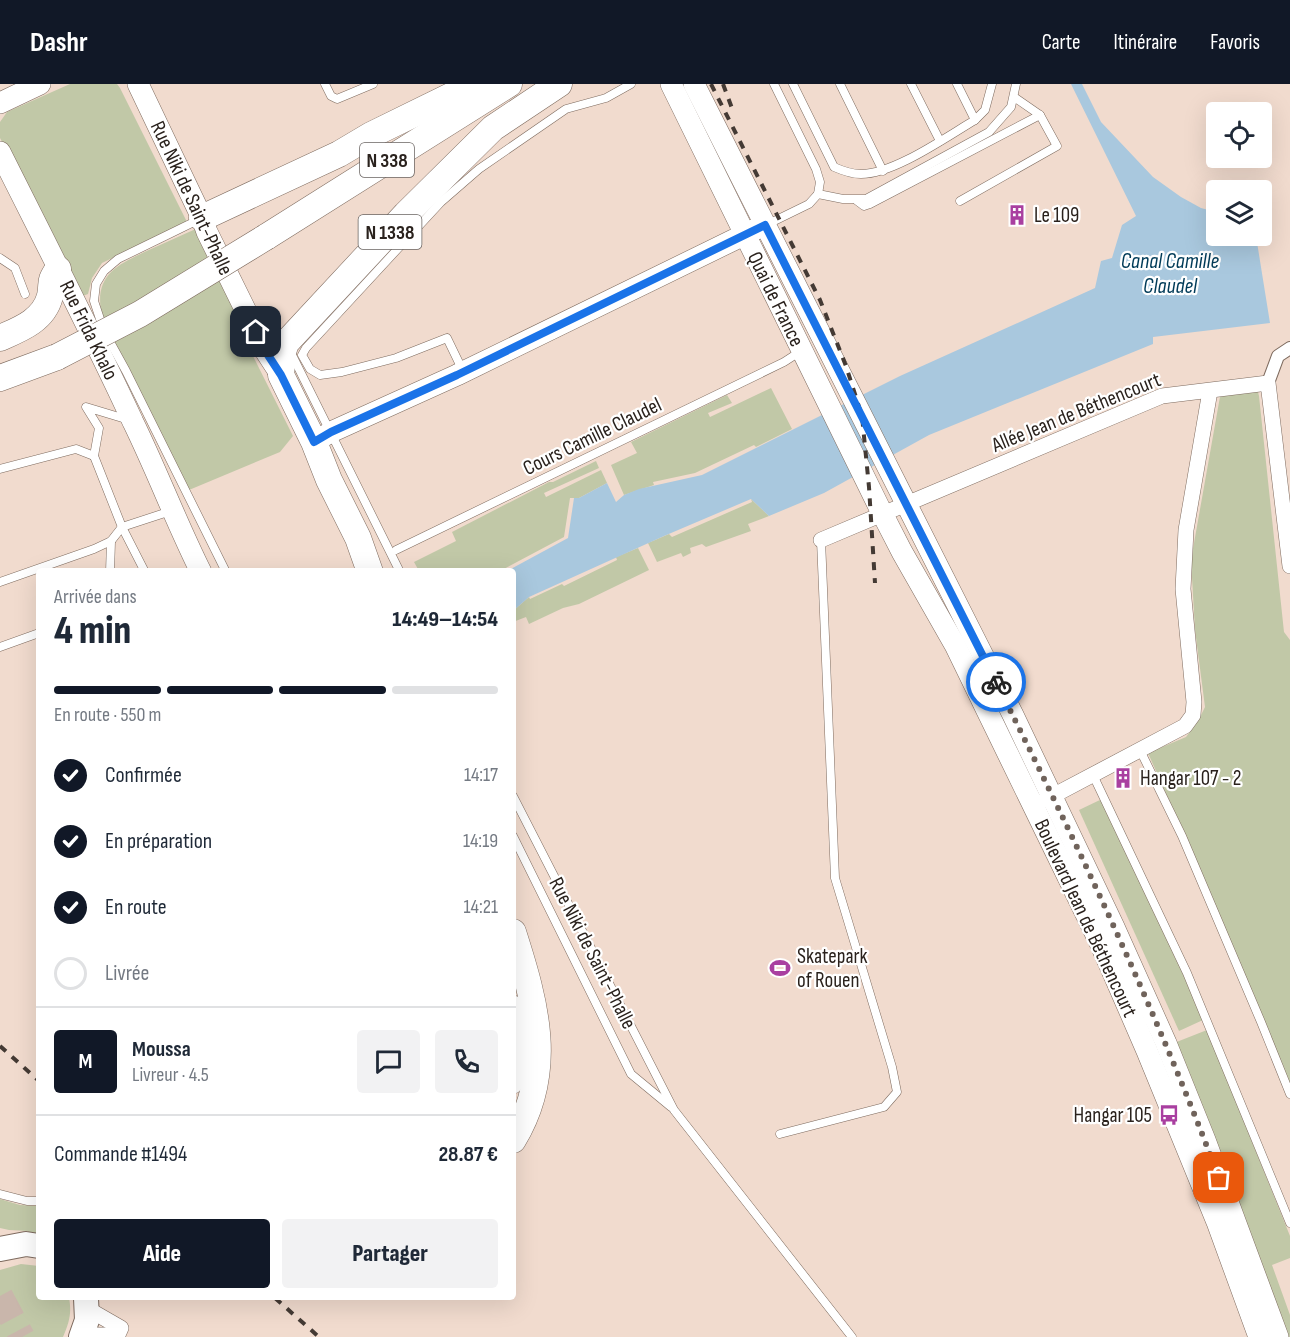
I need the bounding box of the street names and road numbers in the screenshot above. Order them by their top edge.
street label: Rue Niki de Saint-Phalle [145,117,238,279]
road number: N 338 [360,143,414,177]
road number: N 1338 [358,215,422,249]
street label: Quai de France [742,248,809,351]
street label: Rue Frida Khalo [54,276,123,384]
street label: Allée Jean de Béthencourt [987,367,1164,458]
street label: Cours Camille Claudel [519,392,666,481]
street label: Boulevard Jean de Béthencourt [1029,815,1142,1021]
street label: Rue Niki de Saint-Phalle [543,873,642,1033]

